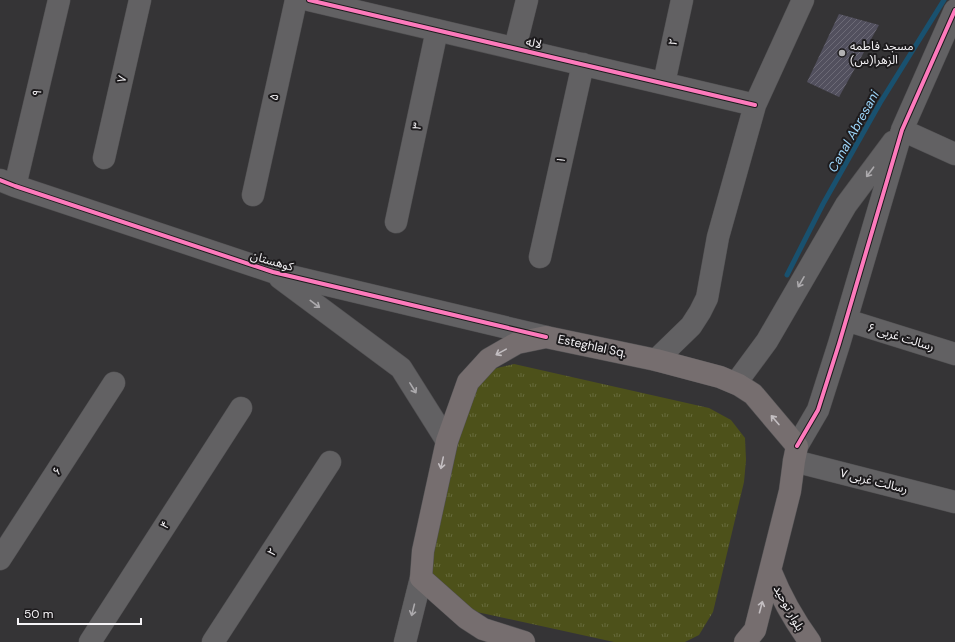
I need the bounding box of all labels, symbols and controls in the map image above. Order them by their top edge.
street label: لاله [524,33,544,53]
street label: ۲ [664,37,682,47]
place label: مسجد فاطمه الزهرا(س) [850,38,913,68]
marker: مسجد فاطمه الزهرا(س) [837,48,847,58]
street label: ۷ [113,74,131,84]
water label: Canal Abresani [824,87,883,175]
street label: ۹ [28,88,46,98]
street label: ۵ [265,92,283,102]
street label: ۳ [408,121,426,131]
street label: ۱ [552,155,570,165]
one-way arrow [866,166,874,177]
street label: کوهستان [249,247,296,275]
one-way arrow [797,276,805,288]
one-way arrow [310,300,321,308]
street label: رسالت غربی ۶ [866,319,936,355]
street label: Esteghlal Sq. [556,331,628,361]
one-way arrow [495,349,507,356]
one-way arrow [410,382,418,394]
one-way arrow [770,415,779,425]
one-way arrow [438,456,446,469]
street label: ۶ [48,464,66,478]
street label: رسالت غربی ۷ [839,465,909,497]
street label: ۴ [156,518,174,532]
street label: ۲ [263,545,281,559]
street label: بلوار توحید [770,582,808,634]
scale bar [18,600,141,626]
one-way arrow [758,601,765,614]
one-way arrow [408,603,416,616]
text: 50 m [24,606,53,622]

